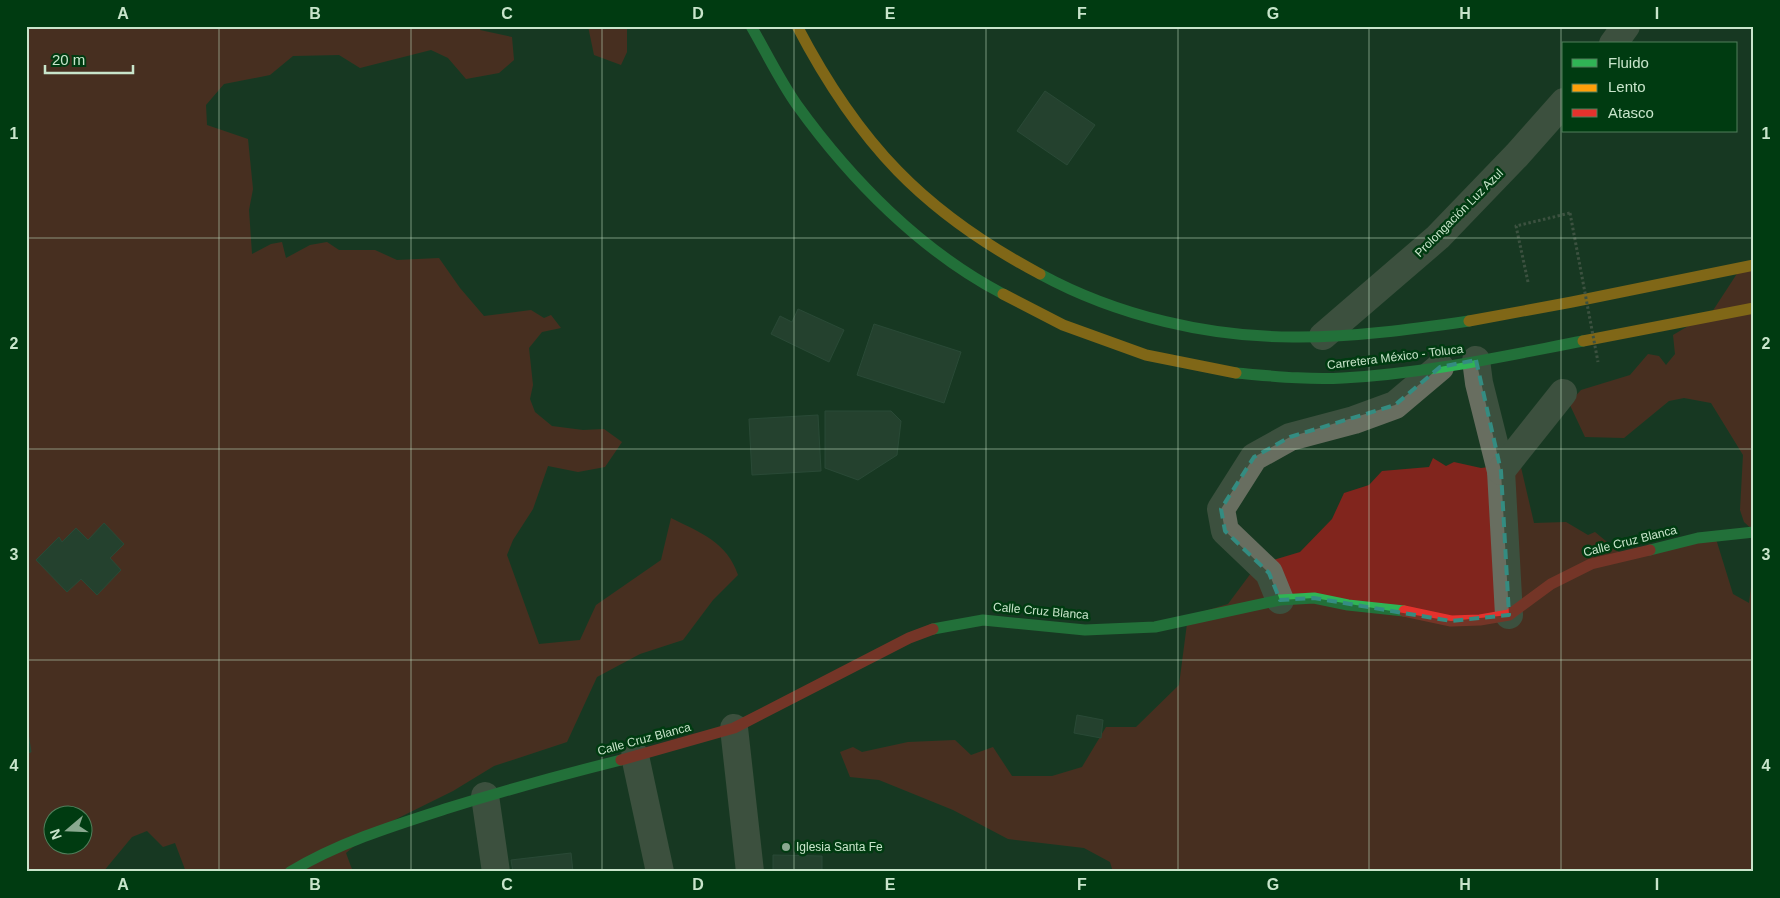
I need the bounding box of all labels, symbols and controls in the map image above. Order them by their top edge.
text: A [117,5,129,22]
text: B [309,5,321,22]
text: C [501,5,513,22]
text: D [692,5,704,22]
text: E [885,5,896,22]
text: F [1077,5,1087,22]
text: G [1267,5,1279,22]
text: H [1459,5,1471,22]
text: I [1655,5,1659,22]
scale bar [45,42,132,74]
legend [1562,42,1738,132]
text: 20 m [52,51,85,68]
text: Fluido [1608,54,1649,71]
text: Lento [1608,78,1646,95]
text: Atasco [1608,104,1654,121]
text: 1 [10,125,19,142]
text: 1 [1762,125,1771,142]
street label: Prolongación Luz Azul [1412,166,1506,260]
text: 2 [10,335,19,352]
text: 2 [1762,335,1771,352]
street label: Carretera México - Toluca [1326,342,1464,372]
street label: Calle Cruz Blanca [1582,523,1679,559]
text: 3 [10,546,19,563]
text: 3 [1762,546,1771,563]
street label: Calle Cruz Blanca [993,600,1090,622]
street label: Calle Cruz Blanca [596,720,693,758]
text: 4 [10,757,19,774]
text: 4 [1762,757,1771,774]
north arrow [42,806,92,856]
text: N [46,827,65,842]
place label: Iglesia Santa Fe [796,840,883,854]
marker: Iglesia Santa Fe [780,841,792,853]
text: A [117,876,129,893]
text: B [309,876,321,893]
text: C [501,876,513,893]
text: D [692,876,704,893]
text: E [885,876,896,893]
text: F [1077,876,1087,893]
text: G [1267,876,1279,893]
text: H [1459,876,1471,893]
text: I [1655,876,1659,893]

